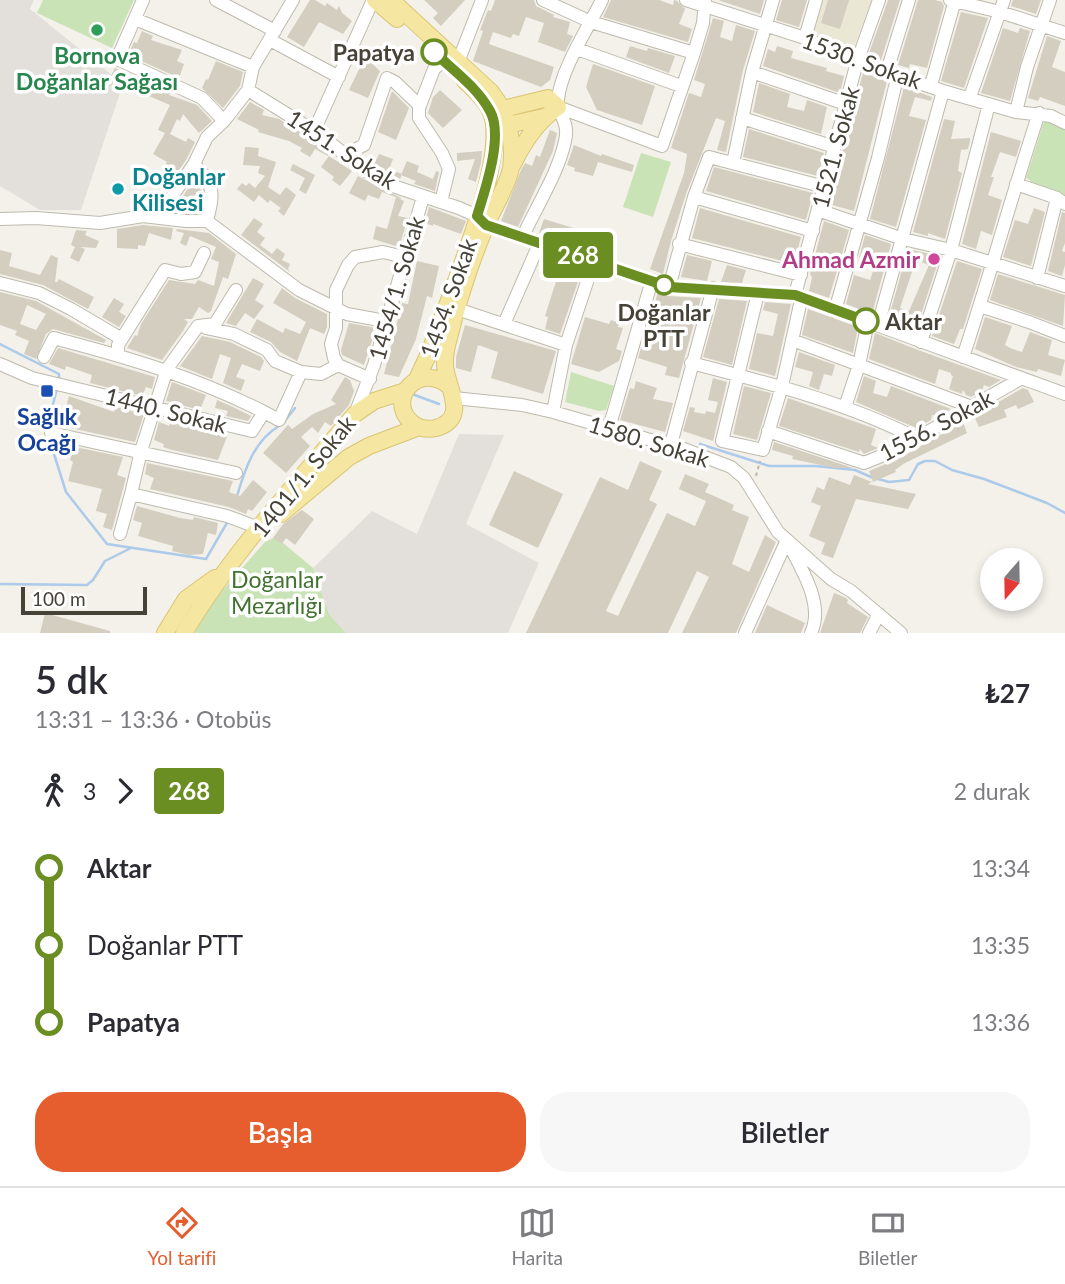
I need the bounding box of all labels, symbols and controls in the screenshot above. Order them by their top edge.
marker: Bornova Doğanlar Sağası [89,22,105,38]
street label: 1530. Sokak [799,25,926,95]
place label: Papatya [333,38,415,66]
marker: Papatya [421,39,447,65]
place label: Bornova Doğanlar Sağası [16,41,178,95]
street label: 1521. Sokak [805,83,865,211]
street label: 1451. Sokak [282,103,402,195]
place label: Doğanlar Kilisesi [132,162,226,216]
marker: Doğanlar Kilisesi [110,181,126,197]
street label: 1454/1. Sokak [362,212,430,363]
line badge: 268 [538,232,618,278]
street label: 1454. Sokak [413,234,483,361]
text: 268 [557,240,599,269]
place label: Ahmad Azmir [781,245,920,273]
marker: Ahmad Azmir [926,251,942,267]
marker: Doğanlar PTT [654,275,674,295]
place label: Doğanlar PTT [617,298,711,352]
place label: Aktar [884,307,942,335]
marker: Aktar [853,308,879,334]
street label: 1440. Sokak [102,381,230,439]
marker: Sağlık Ocağı [39,383,55,399]
street label: 1556. Sokak [874,383,998,467]
place label: Sağlık Ocağı [17,402,78,456]
street label: 1401/1. Sokak [245,409,361,543]
street label: 1580. Sokak [585,409,713,473]
north arrow [980,548,1043,611]
map controls [980,548,1043,611]
park label: Doğanlar Mezarlığı [231,565,324,619]
scale bar [21,584,147,616]
text: 100 m [32,587,86,610]
text: 5 dk [35,656,108,702]
text: ₺27 [985,677,1030,709]
text: 13:31 – 13:36 · Otobüs [35,705,271,733]
icon: walk [35,772,73,810]
icon: forward [106,772,144,810]
text: 268 [168,776,210,805]
text: 3 [83,777,96,805]
text: 2 durak [954,777,1030,805]
text: Aktar [87,852,152,884]
text: 13:34 [971,854,1030,882]
text: Doğanlar PTT [87,929,243,961]
text: 13:35 [971,931,1030,959]
text: Papatya [87,1006,180,1038]
text: 13:36 [971,1008,1030,1036]
button: Başla [35,1092,526,1172]
button: Biletler [540,1092,1030,1172]
tab: Yol tarifi [148,1204,216,1269]
tab: Harita [512,1204,563,1269]
tab: Biletler [858,1204,917,1269]

